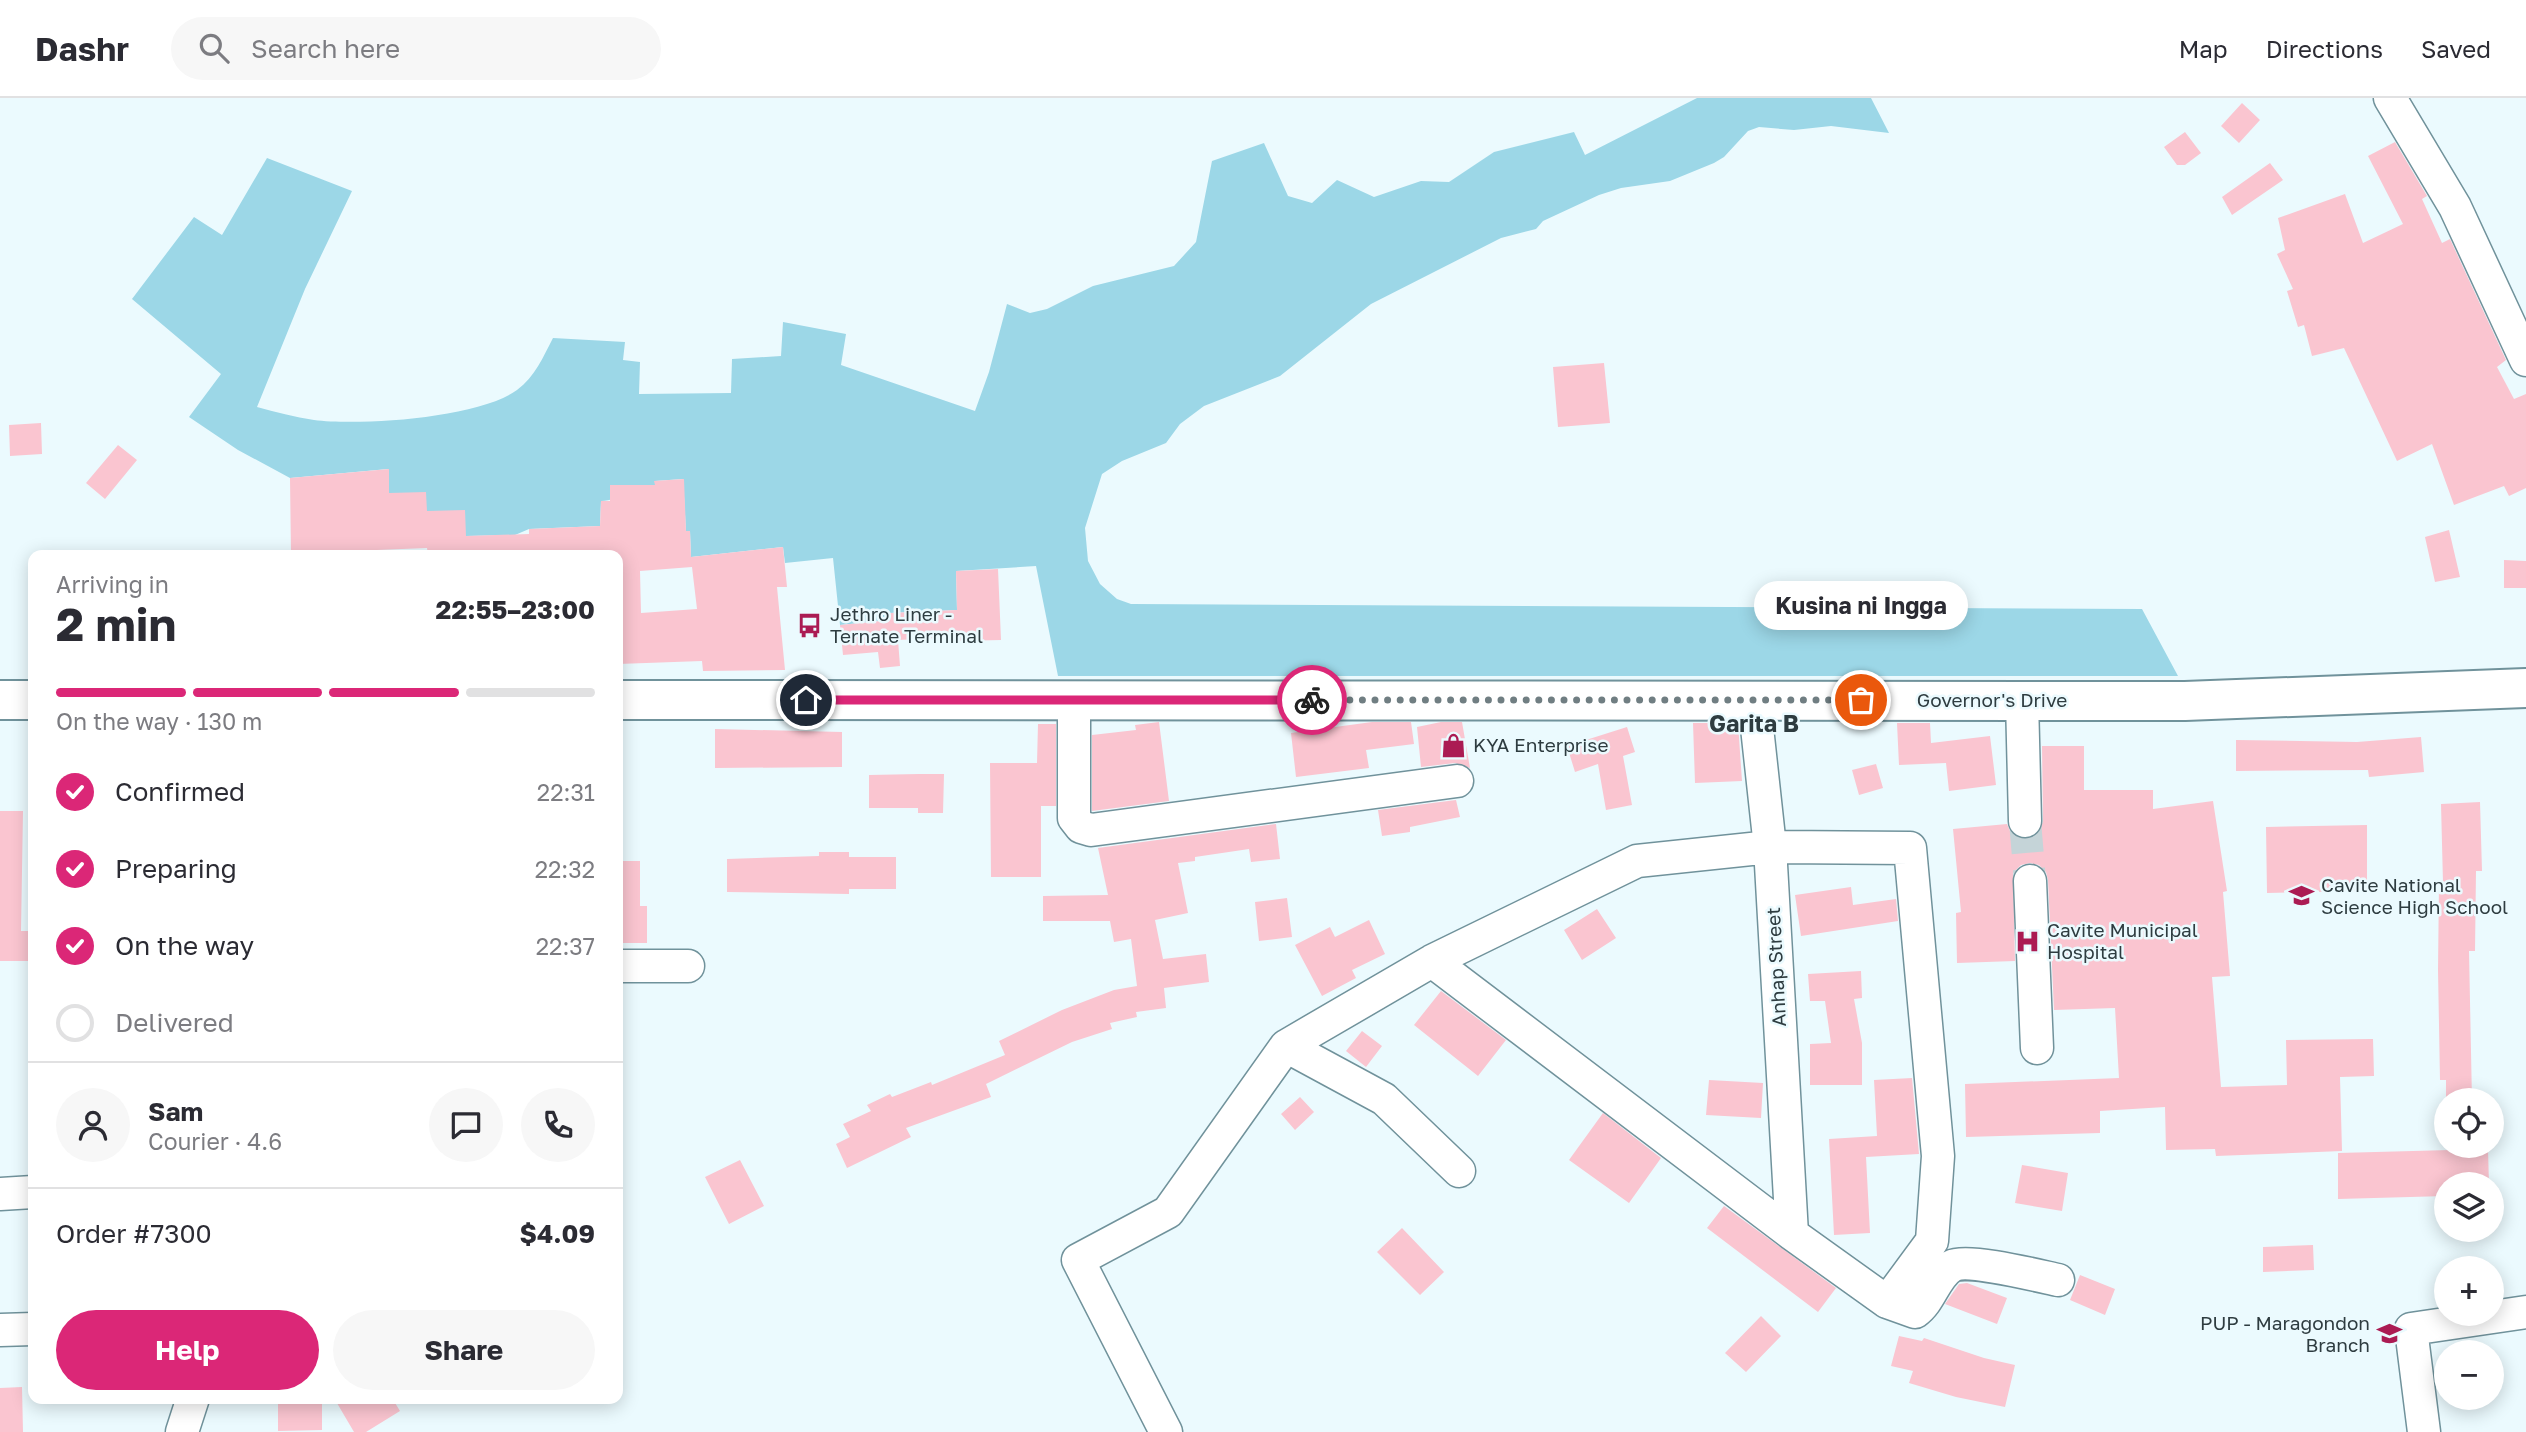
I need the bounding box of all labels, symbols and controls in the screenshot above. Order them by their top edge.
search box [171,17,661,80]
text: Dashr [35,29,129,68]
icon: search [195,29,233,67]
text: Search here [251,33,400,64]
text: Map [2179,34,2228,63]
text: Directions [2266,34,2383,63]
text: Saved [2421,34,2491,63]
text: Arriving in [56,570,169,598]
callout: Kusina ni Ingga [1754,581,1968,630]
text: Kusina ni Ingga [1775,591,1947,619]
text: 22:55–23:00 [436,594,595,625]
text: 2 min [56,596,176,651]
place label: Jethro Liner - Ternate Terminal [830,602,983,647]
bus stop icon: Jethro Liner - Ternate Terminal [796,611,824,639]
courier [1277,665,1347,735]
pin [776,670,836,730]
pin [1831,670,1891,730]
icon: home [787,681,825,719]
icon: bike [1293,681,1331,719]
icon: bag [1842,681,1880,719]
street label: Governor's Drive [1917,688,2067,711]
text: On the way · 130 m [56,707,262,735]
district label: Garita B [1709,709,1799,737]
shop icon: KYA Enterprise [1439,731,1467,759]
place label: KYA Enterprise [1473,733,1608,756]
icon: check [56,773,94,811]
text: Confirmed [115,776,245,807]
text: 22:31 [537,778,595,806]
icon: check [56,850,94,888]
text: Preparing [115,853,237,884]
text: 22:32 [535,855,595,883]
place label: Cavite National Science High School [2321,873,2508,918]
school or university icon: Cavite National Science High School [2287,882,2315,910]
street label: Anhap Street [1761,907,1790,1027]
place label: Cavite Municipal Hospital [2047,918,2198,963]
icon: check [56,927,94,965]
hospital icon: Cavite Municipal Hospital [2013,927,2041,955]
text: On the way [115,930,254,961]
text: 22:37 [536,932,595,960]
text: Delivered [115,1007,234,1038]
button: person [56,1088,130,1162]
button: chat [429,1088,503,1162]
button: phone [521,1088,595,1162]
map controls [2434,1088,2504,1410]
button: locate [2434,1088,2504,1158]
text: Sam [148,1096,203,1127]
text: Courier · 4.6 [148,1127,282,1155]
button: layers [2434,1172,2504,1242]
text: Order #7300 [56,1218,212,1249]
text: $4.09 [520,1218,595,1249]
button: + [2434,1256,2504,1326]
button: Help [56,1310,319,1390]
button: Share [333,1310,595,1390]
place label: PUP - Maragondon Branch [2200,1311,2370,1356]
school or university icon: PUP - Maragondon Branch [2376,1320,2404,1348]
button: − [2434,1340,2504,1410]

